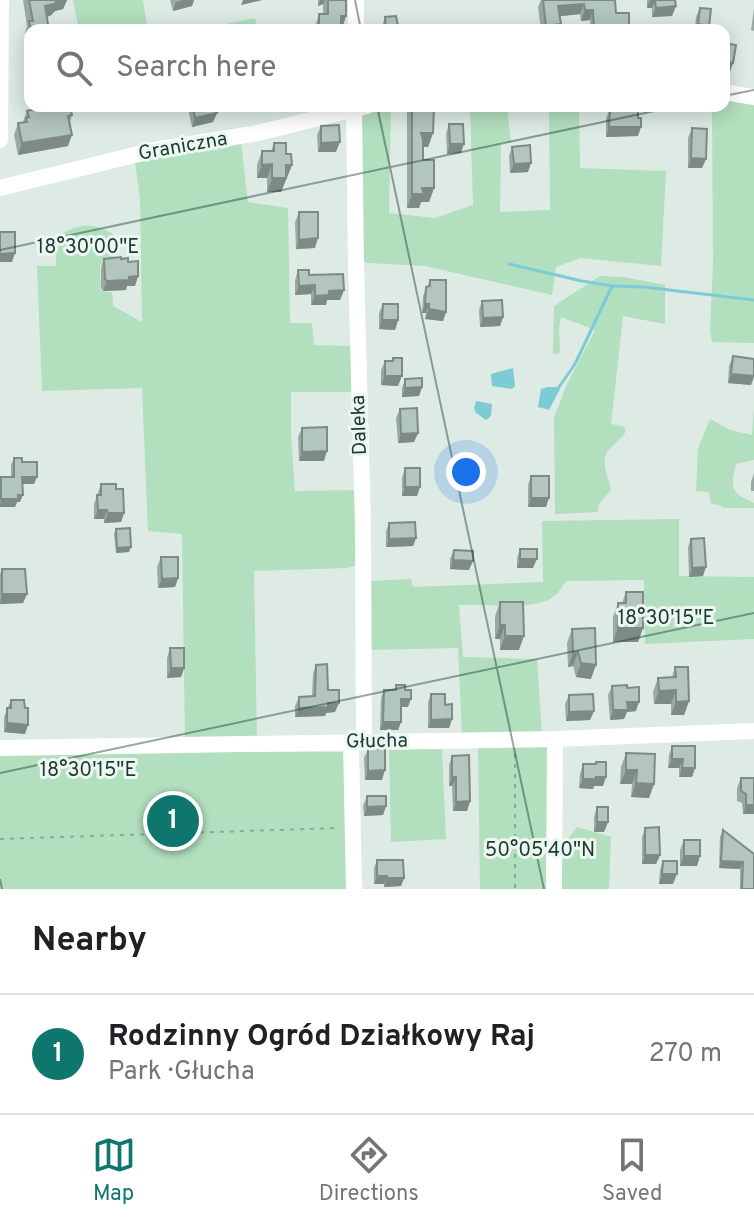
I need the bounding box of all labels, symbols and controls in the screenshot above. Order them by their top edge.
search box [24,24,730,112]
icon: search [52,46,96,90]
text: Search here [116,50,276,87]
street label: Graniczna [136,126,230,168]
text: 18°30'00"E [37,235,139,261]
street label: Daleka [346,394,374,456]
your location [446,452,486,492]
text: 18°30'15"E [618,606,714,632]
street label: Głucha [346,728,408,756]
text: 18°30'15"E [40,758,136,784]
pin: 1 [147,791,199,851]
text: 50°05'40"N [485,838,595,864]
text: Nearby [32,920,147,963]
text: Rodzinny Ogród Działkowy Raj [108,1019,535,1056]
text: 1 [53,1038,63,1071]
text: 270 m [649,1038,722,1071]
text: Park · Głucha [108,1056,255,1089]
tab: Map [92,1133,136,1208]
tab: Directions [319,1133,419,1208]
tab: Saved [602,1133,662,1208]

